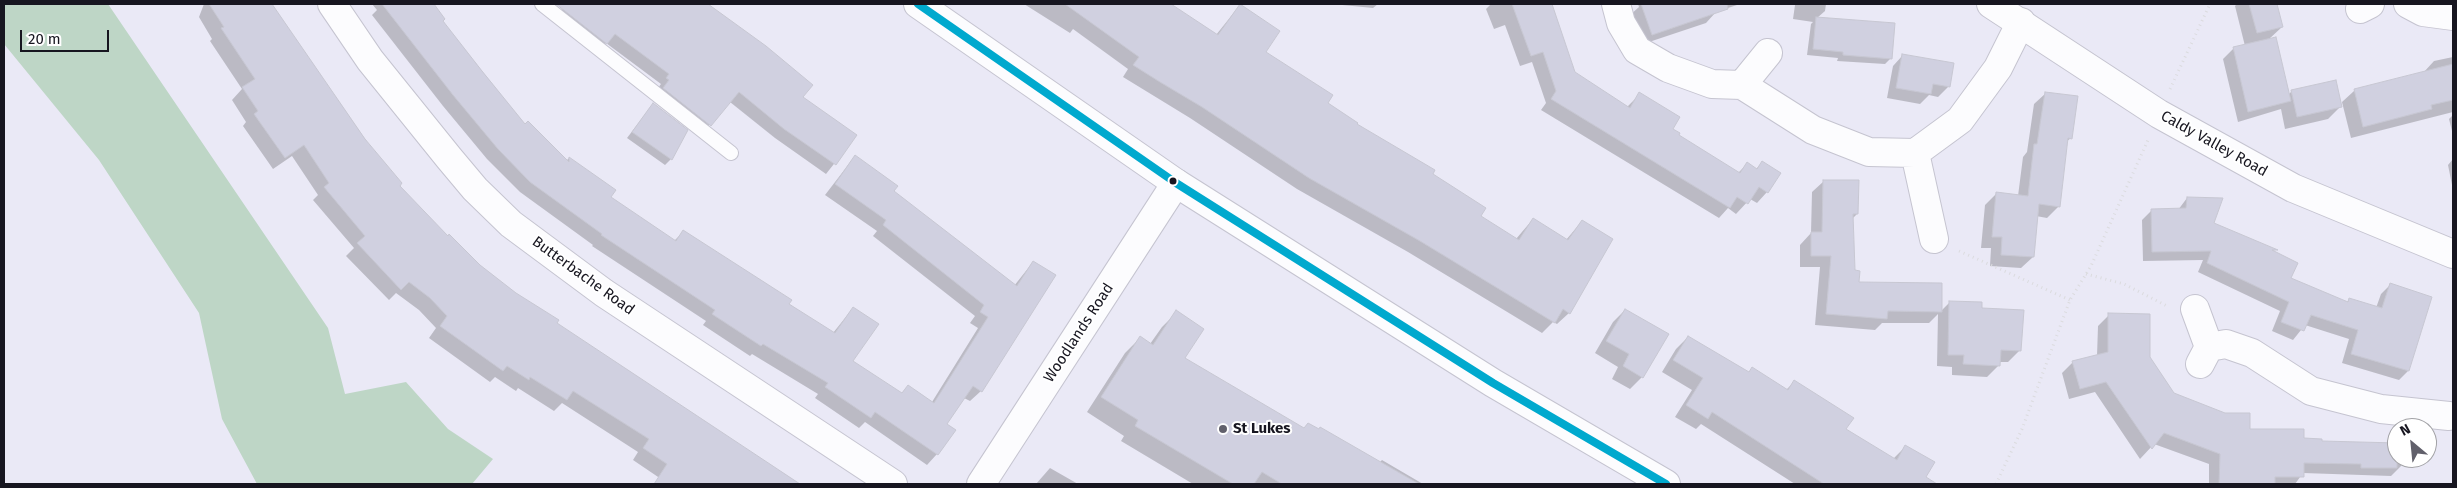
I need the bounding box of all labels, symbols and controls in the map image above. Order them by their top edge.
scale bar [22,20,111,52]
text: 20 m [28,30,61,48]
street label: Caldy Valley Road [2157,107,2271,181]
unlabelled marker [1168,176,1178,186]
street label: Butterbache Road [528,233,638,319]
street label: Woodlands Road [1040,280,1118,386]
north arrow [2387,418,2437,468]
place label: St Lukes [1233,420,1291,438]
text: N [2397,421,2413,440]
marker: St Lukes [1217,423,1229,435]

